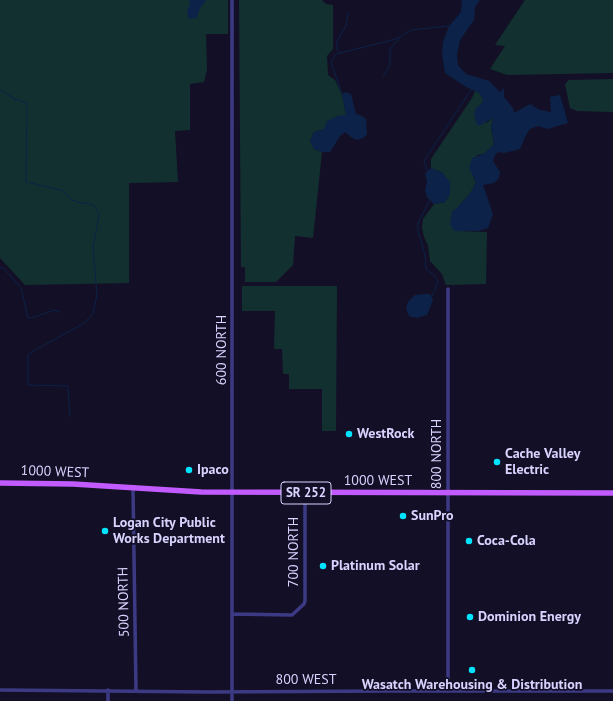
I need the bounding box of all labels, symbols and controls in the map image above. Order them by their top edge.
street label: 600 NORTH [214,315,230,385]
street label: 800 NORTH [429,419,445,489]
place label: WestRock [357,426,414,442]
marker: WestRock [344,429,354,439]
place label: Cache Valley Electric [505,446,580,478]
marker: Cache Valley Electric [492,457,502,467]
street label: 1000 WEST [20,462,90,482]
place label: Ipaco [197,462,229,478]
marker: Ipaco [184,465,194,475]
street label: 1000 WEST [344,473,412,489]
road number: SR 252 [281,482,331,504]
place label: SunPro [411,508,454,524]
marker: SunPro [398,511,408,521]
place label: Logan City Public Works Department [113,515,225,548]
street label: 700 NORTH [286,517,302,587]
marker: Logan City Public Works Department [100,526,110,536]
place label: Coca-Cola [477,533,536,549]
marker: Coca-Cola [464,536,474,546]
place label: Platinum Solar [331,558,420,574]
marker: Platinum Solar [318,561,328,571]
street label: 500 NORTH [115,567,133,637]
place label: Dominion Energy [478,609,581,625]
marker: Dominion Energy [465,612,475,622]
marker: Wasatch Warehousing & Distribution [467,665,477,675]
street label: 800 WEST [276,672,336,688]
place label: Wasatch Warehousing & Distribution [362,677,582,693]

